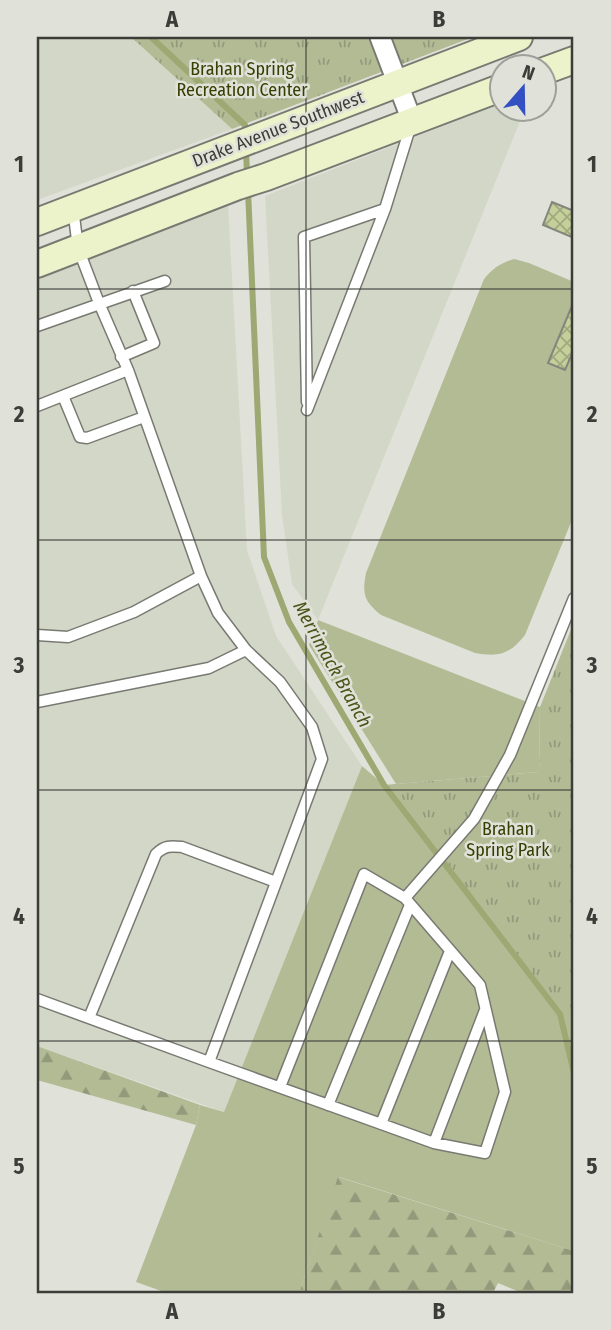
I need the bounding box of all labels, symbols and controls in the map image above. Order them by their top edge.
text: A [165,5,179,33]
text: B [433,5,446,33]
north arrow [489,52,558,122]
park label: Brahan Spring Recreation Center [176,58,308,101]
text: N [519,60,538,85]
street label: Drake Avenue Southwest [189,86,367,172]
text: 1 [14,150,24,178]
text: 1 [587,150,597,178]
text: 2 [13,400,25,428]
text: 2 [586,400,598,428]
water label: Merrimack Branch [288,597,377,731]
text: 3 [13,651,25,679]
text: 3 [586,651,598,679]
park label: Brahan Spring Park [466,818,550,861]
text: 4 [13,902,25,930]
text: 4 [586,902,598,930]
text: 5 [13,1152,25,1180]
text: 5 [586,1152,598,1180]
text: A [165,1297,179,1325]
text: B [433,1297,446,1325]

